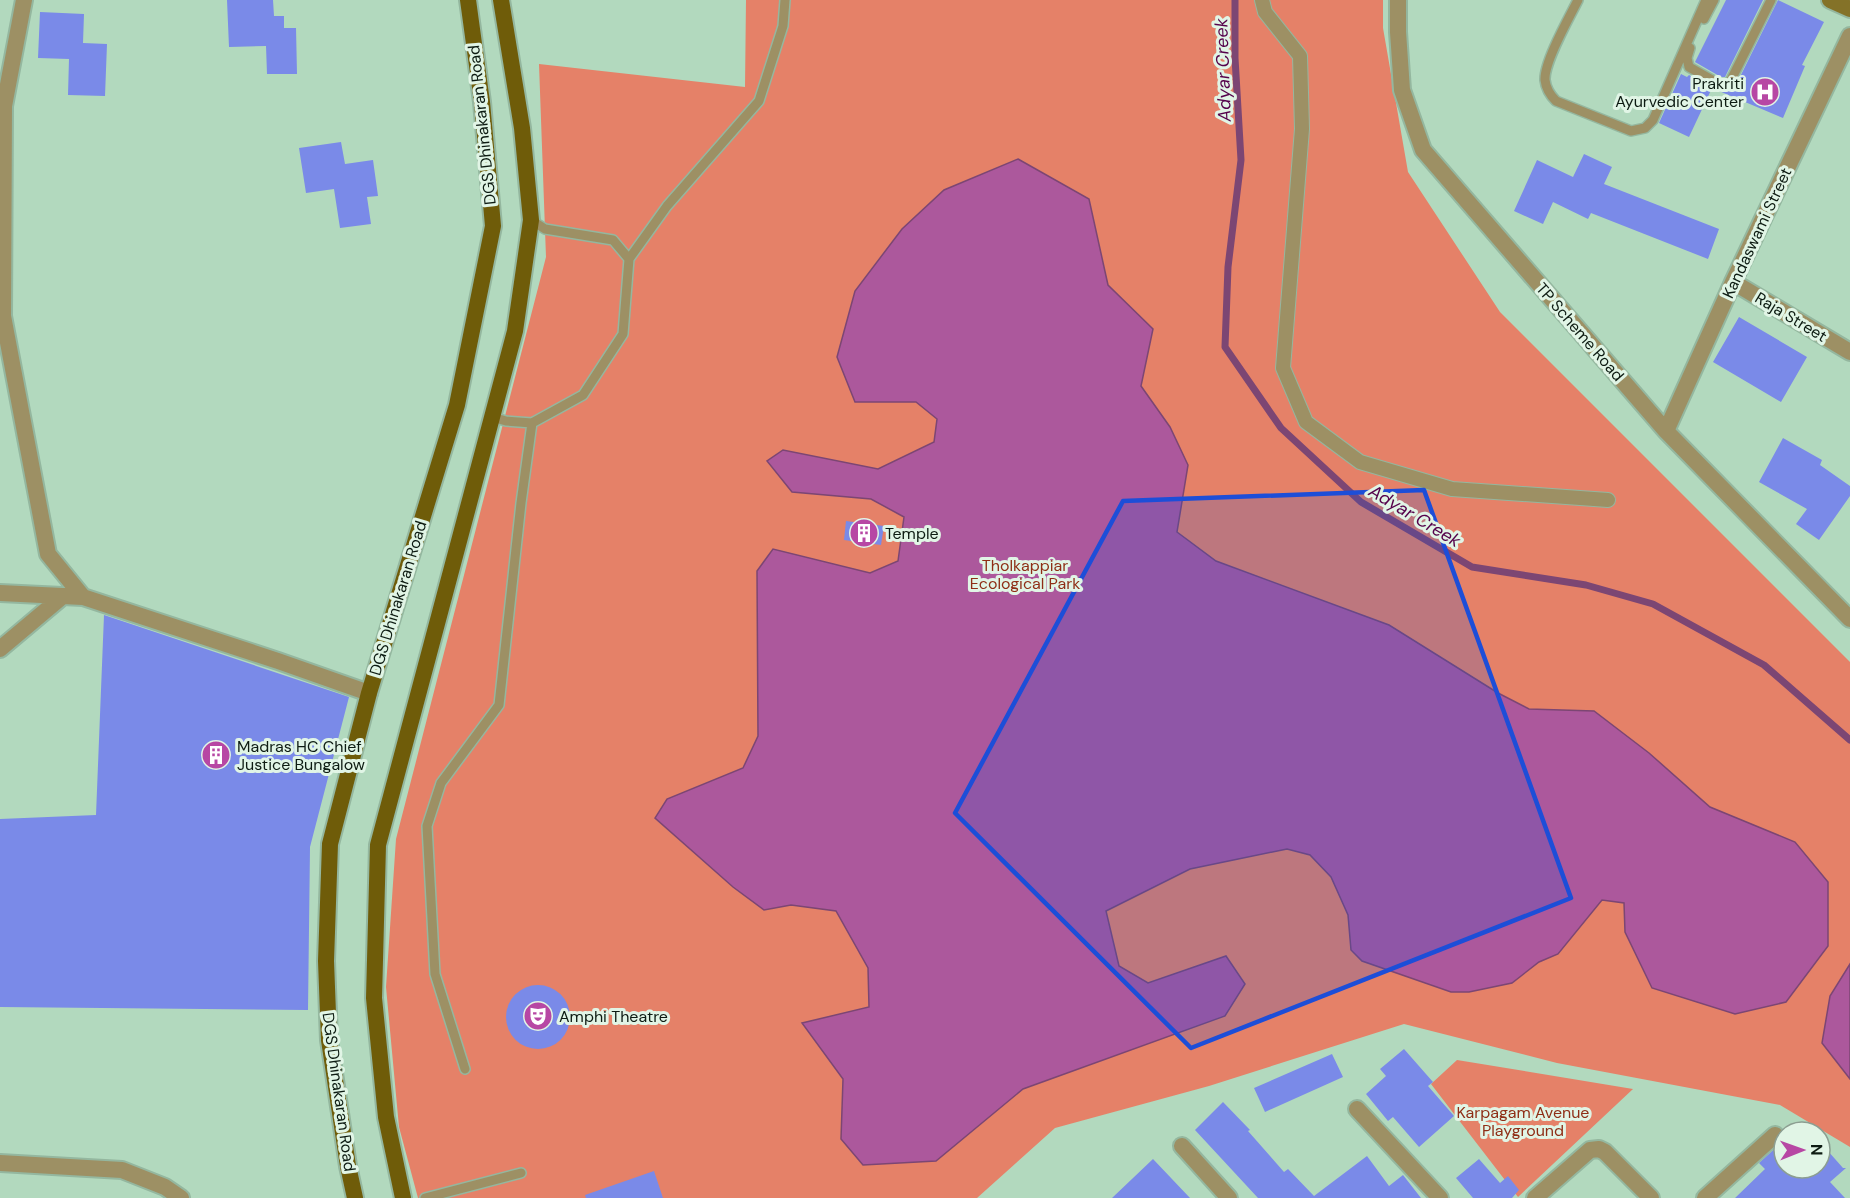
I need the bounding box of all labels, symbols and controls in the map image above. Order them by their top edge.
water label: Adyar Creek [1209,17,1237,123]
street label: DGS Dhinakaran Road [463,44,501,206]
place label: Prakriti Ayurvedic Center [1615,73,1744,112]
hospital icon: Prakriti Ayurvedic Center [1749,76,1781,108]
street label: Kandaswami Street [1718,164,1796,302]
street label: TP Scheme Road [1531,278,1629,386]
street label: Raja Street [1751,287,1831,347]
water label: Adyar Creek [1364,479,1466,553]
building icon: Temple [848,517,880,549]
street label: DGS Dhinakaran Road [364,518,432,678]
place label: Temple [885,523,939,544]
park label: Tholkappiar Ecological Park [970,555,1080,594]
place label: Madras HC Chief Justice Bungalow [237,736,365,775]
building icon: Madras HC Chief Justice Bungalow [200,739,232,771]
theatre icon: Amphi Theatre [522,1000,554,1032]
place label: Amphi Theatre [559,1006,668,1027]
street label: DGS Dhinakaran Road [317,1011,361,1173]
park label: Karpagam Avenue Playground [1457,1102,1589,1141]
north arrow [1772,1120,1832,1180]
text: N [1806,1144,1827,1156]

